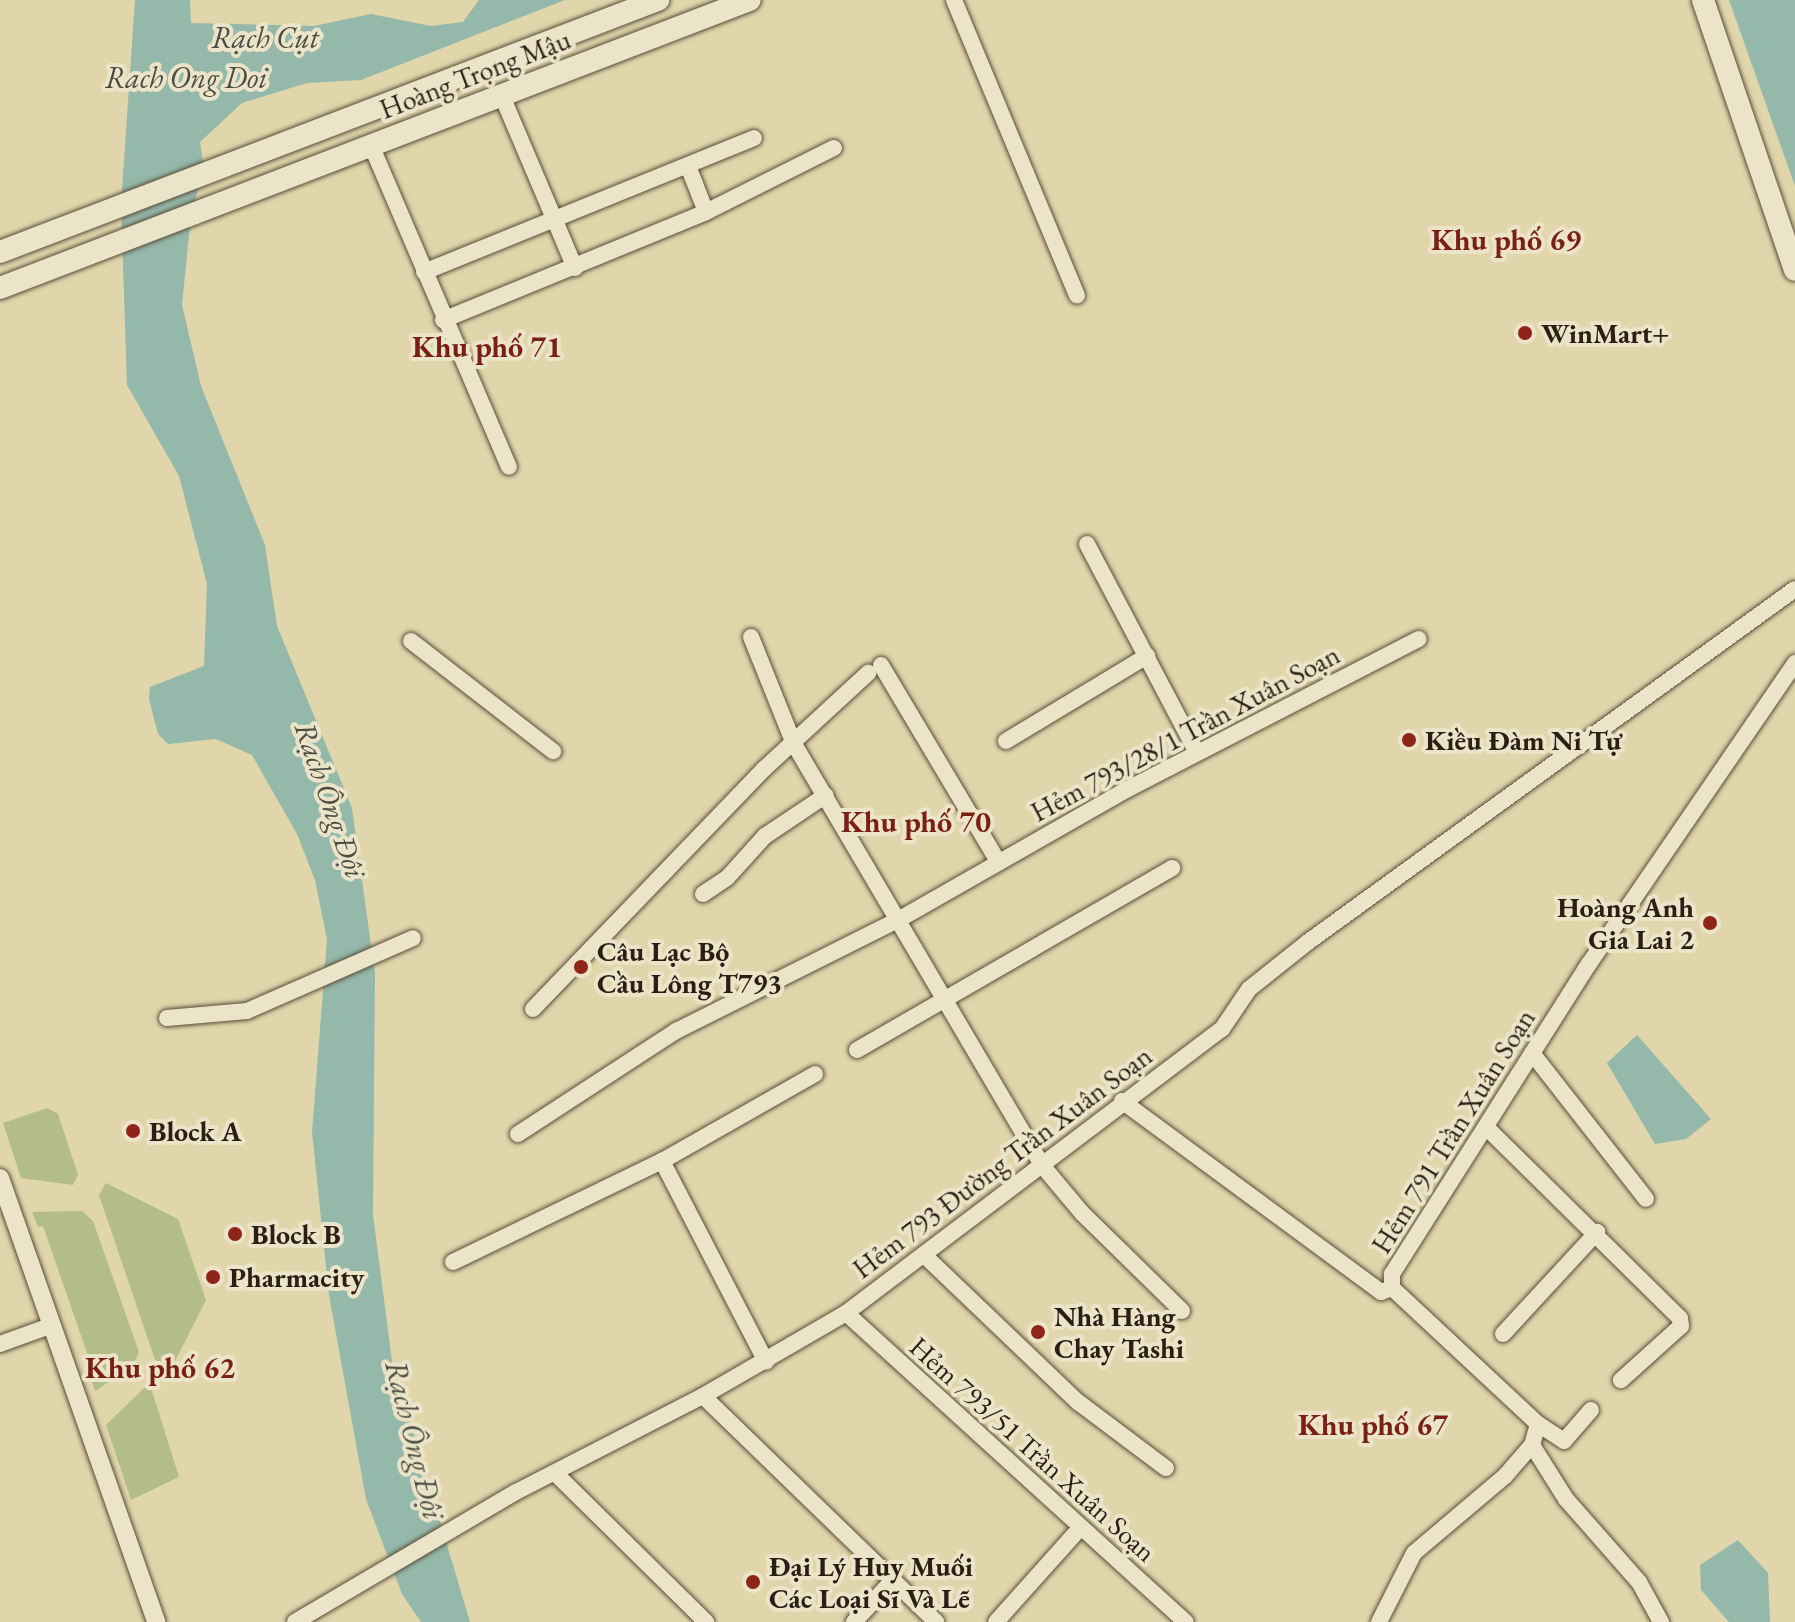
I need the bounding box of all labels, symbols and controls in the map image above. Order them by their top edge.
water label: Rạch Cụt [211,20,319,56]
street label: Hoàng Trọng Mậu [375,22,575,126]
water label: Rach Ong Doi [105,60,267,96]
district label: Khu phố 69 [1431,222,1581,258]
place label: WinMart+ [1541,316,1669,350]
marker: WinMart+ [1516,324,1534,342]
district label: Khu phố 71 [412,329,562,365]
street label: Hẻm 793/28/1 Trần Xuân Soạn [1025,637,1345,829]
water label: Rạch Ông Đội [287,717,373,883]
place label: Kiều Đàm Ni Tự [1425,723,1623,757]
marker: Kiều Đàm Ni Tự [1400,731,1418,749]
district label: Khu phố 70 [841,804,991,840]
place label: Hoàng Anh Gia Lai 2 [1557,890,1694,956]
marker: Hoàng Anh Gia Lai 2 [1701,914,1719,932]
place label: Câu Lạc Bộ Cầu Lông T793 [597,934,782,1000]
marker: Câu Lạc Bộ Cầu Lông T793 [572,958,590,976]
street label: Hẻm 791 Trần Xuân Soạn [1364,1002,1542,1260]
street label: Hẻm 793 Đường Trần Xuân Soạn [846,1039,1158,1285]
place label: Block A [149,1114,241,1148]
marker: Block A [124,1122,142,1140]
place label: Block B [251,1217,341,1251]
marker: Block B [226,1225,244,1243]
place label: Pharmacity [229,1260,364,1294]
marker: Pharmacity [204,1268,222,1286]
place label: Nhà Hàng Chay Tashi [1054,1299,1184,1365]
marker: Nhà Hàng Chay Tashi [1029,1323,1047,1341]
street label: Hẻm 793/51 Trần Xuân Soạn [903,1329,1163,1569]
district label: Khu phố 62 [85,1350,235,1386]
water label: Rạch Ông Đội [377,1357,451,1523]
district label: Khu phố 67 [1298,1407,1448,1443]
place label: Đại Lý Huy Muối Các Loại Sĩ Và Lẽ [769,1549,973,1615]
marker: Đại Lý Huy Muối Các Loại Sĩ Và Lẽ [744,1573,762,1591]

